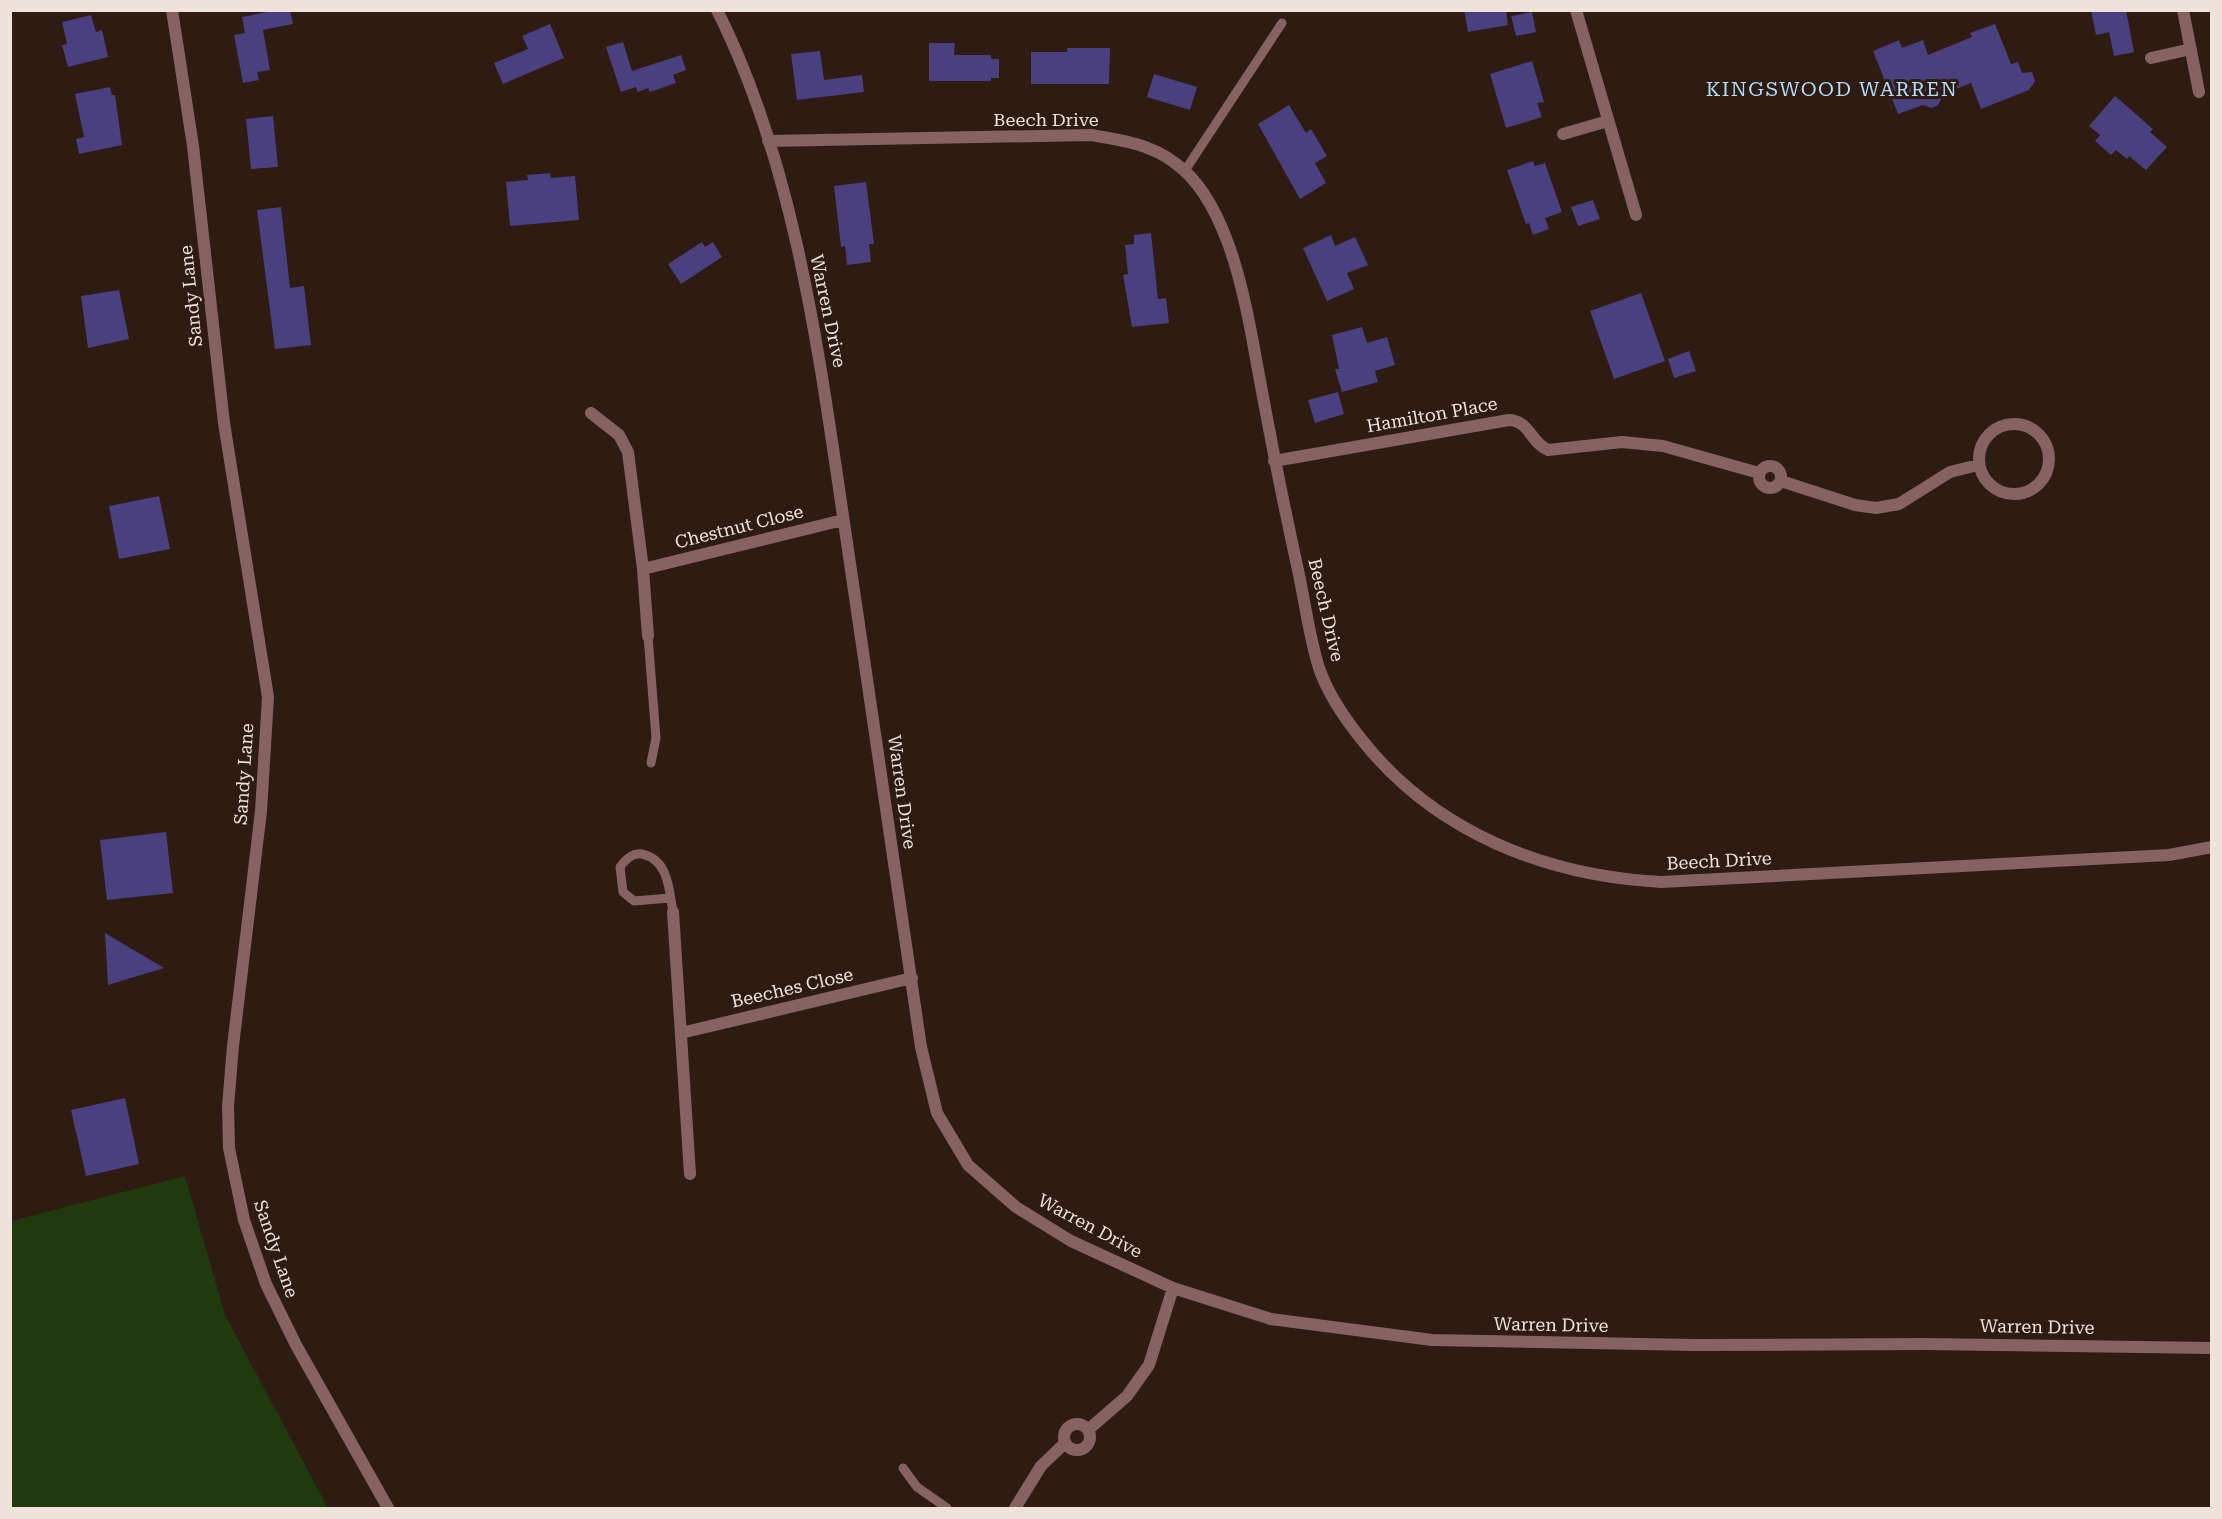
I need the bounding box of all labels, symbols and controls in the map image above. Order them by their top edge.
district label: KINGSWOOD WARREN [1706,77,1958,101]
street label: Beech Drive [993,109,1099,130]
street label: Sandy Lane [175,244,206,348]
street label: Warren Drive [806,253,851,369]
street label: Hamilton Place [1365,393,1499,436]
street label: Chestnut Close [673,500,805,553]
street label: Beech Drive [1304,556,1349,664]
street label: Sandy Lane [229,722,258,826]
street label: Warren Drive [884,734,921,850]
street label: Beech Drive [1666,847,1772,874]
street label: Beeches Close [729,963,855,1012]
street label: Warren Drive [1035,1189,1146,1262]
street label: Sandy Lane [250,1197,303,1301]
street label: Warren Drive [1493,1313,1609,1336]
street label: Warren Drive [1979,1315,2095,1338]

